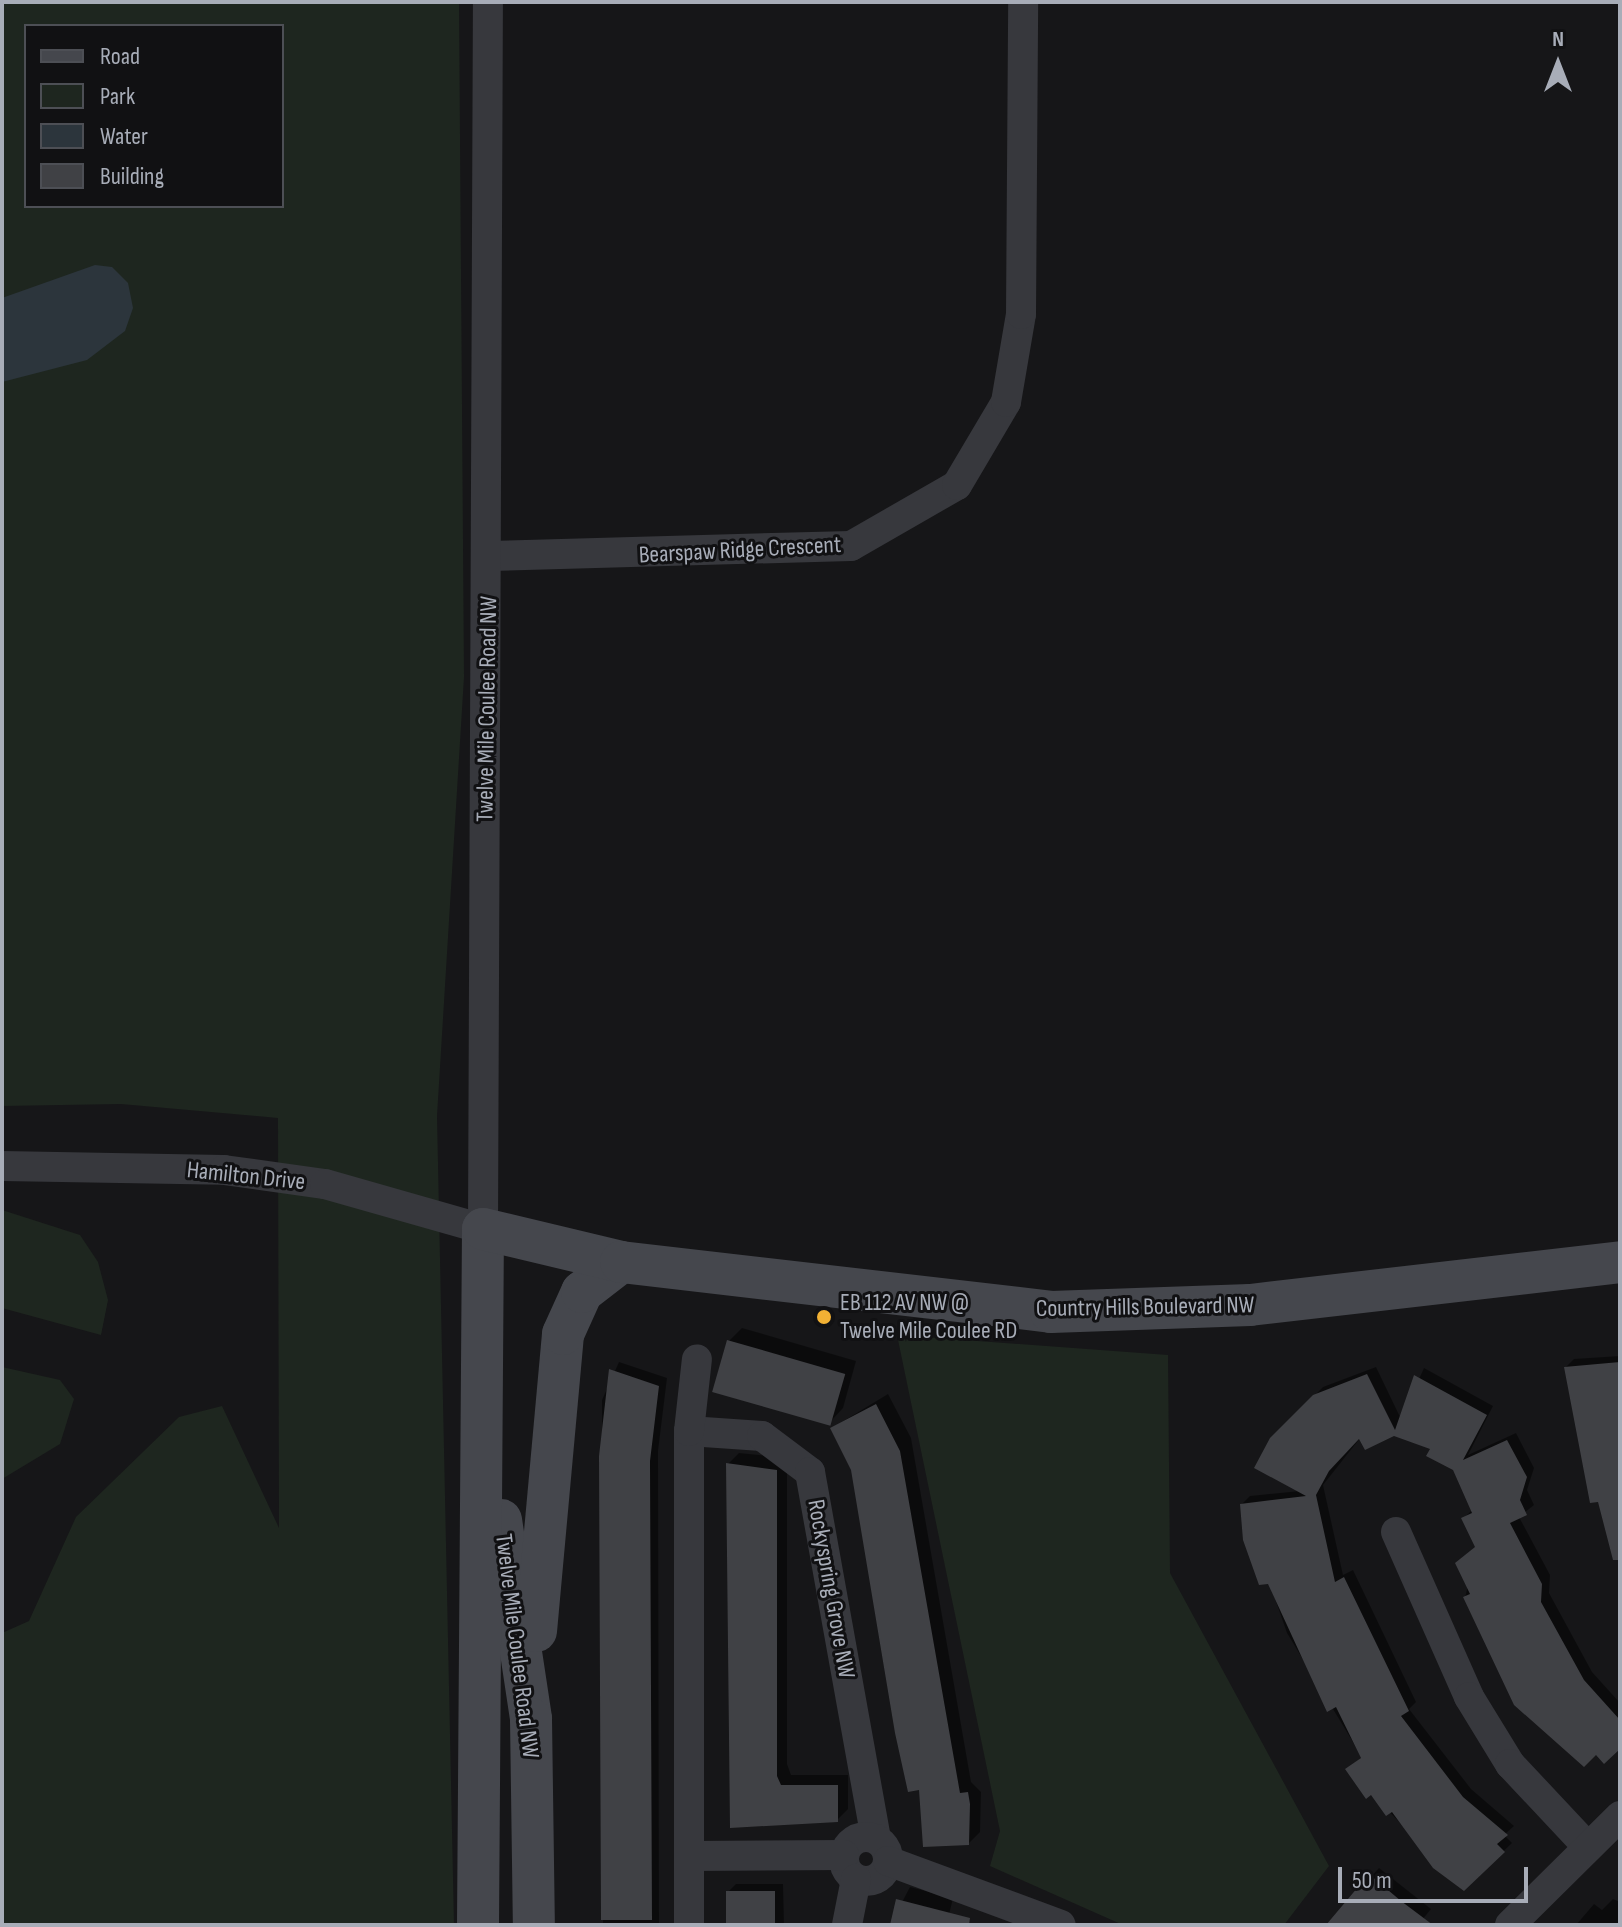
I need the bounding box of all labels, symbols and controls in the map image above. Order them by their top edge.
legend [24,24,284,208]
north arrow [1518,24,1598,104]
text: N [1552,26,1564,53]
text: Road [100,42,140,71]
text: Park [100,82,135,111]
text: Water [100,122,148,151]
text: Building [100,162,164,191]
street label: Bearspaw Ridge Crescent [638,530,842,570]
street label: Twelve Mile Coulee Road NW [471,596,503,822]
street label: Hamilton Drive [185,1155,307,1197]
place label: EB 112 AV NW @ Twelve Mile Coulee RD [840,1289,1017,1345]
street label: Country Hills Boulevard NW [1036,1291,1254,1323]
marker: EB 112 AV NW @ Twelve Mile Coulee RD [815,1308,833,1326]
street label: Rockyspring Grove NW [801,1497,861,1681]
street label: Twelve Mile Coulee Road NW [489,1532,545,1760]
scale bar [1342,1851,1532,1901]
text: 50 m [1352,1866,1392,1895]

